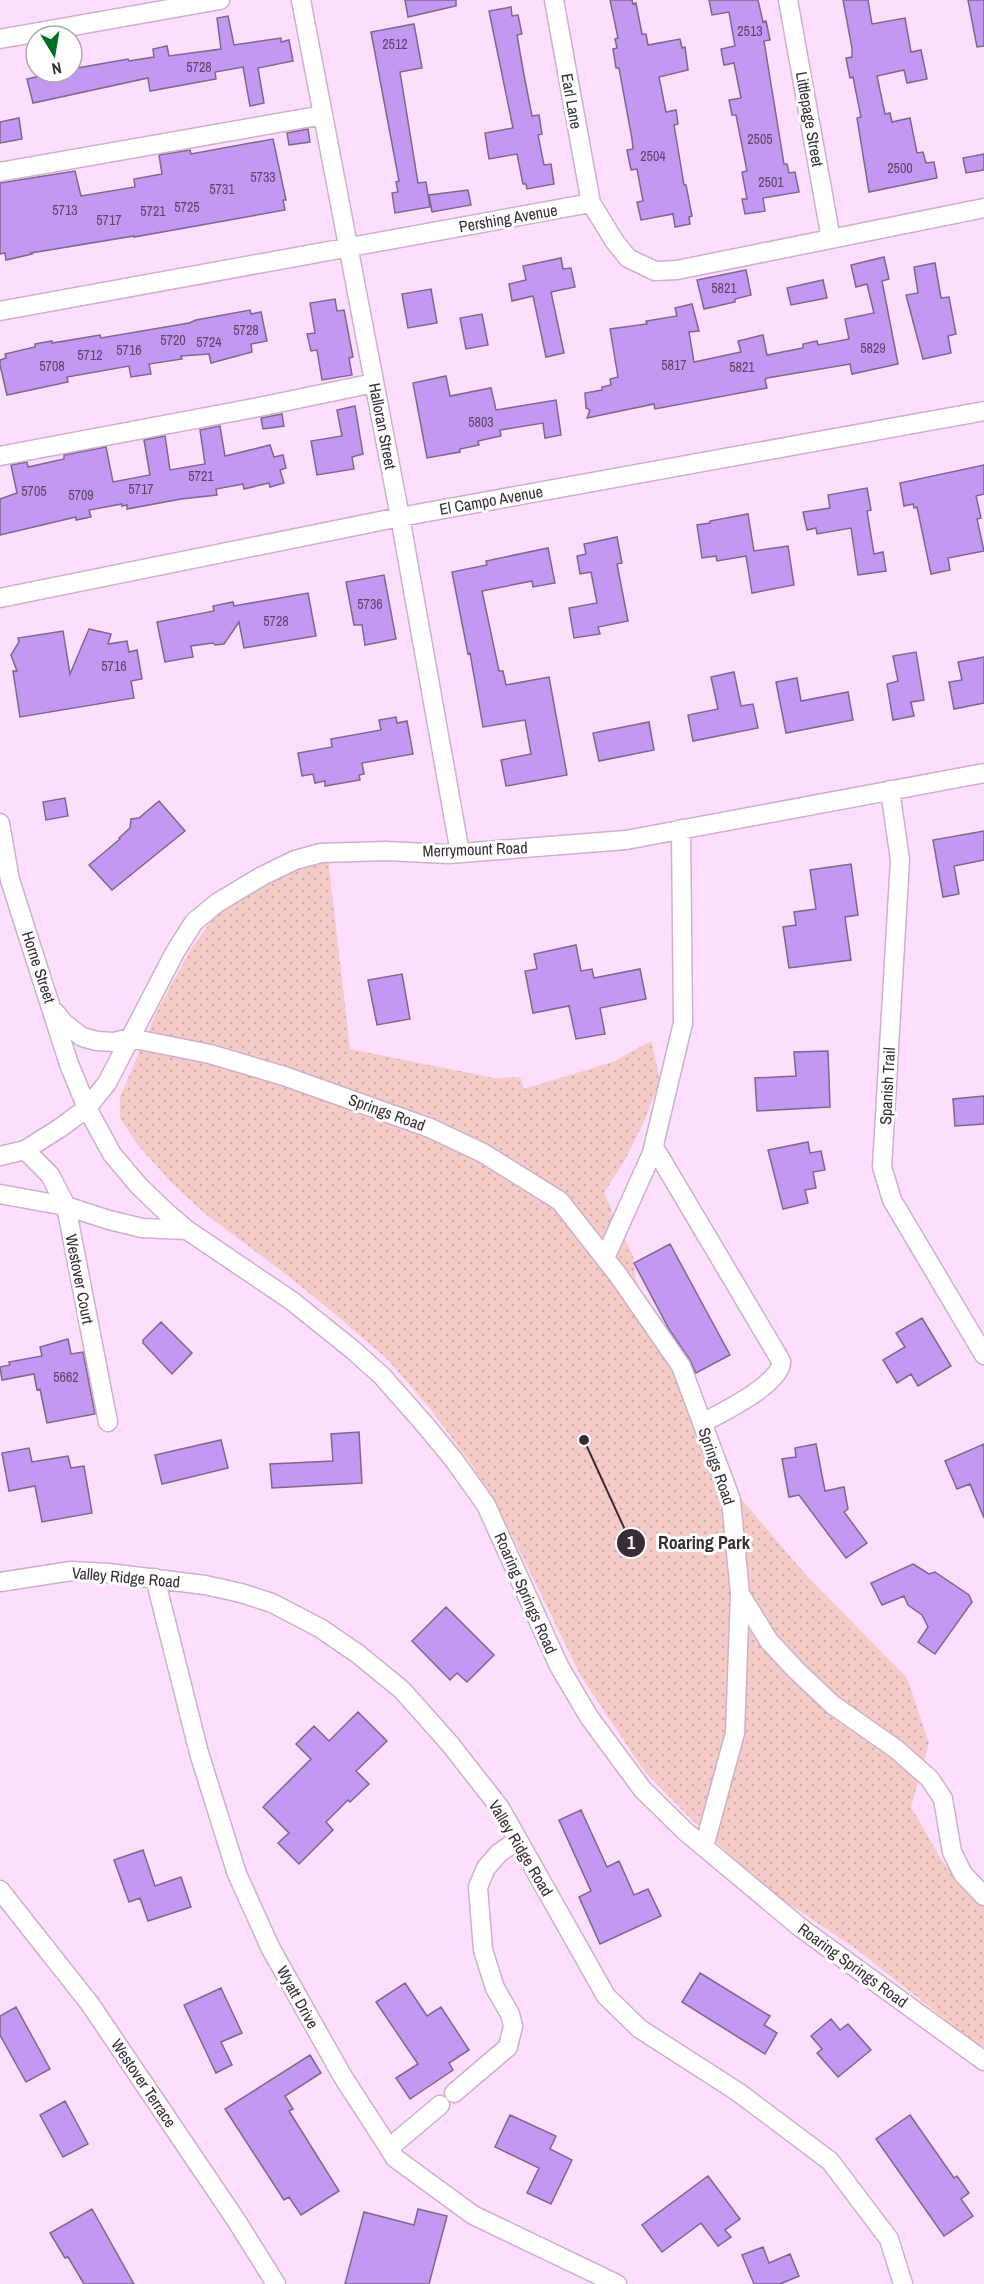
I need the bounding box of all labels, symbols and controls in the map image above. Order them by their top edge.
house number: 2513 [737,22,763,40]
north arrow [24,24,84,84]
house number: 2512 [382,35,408,53]
text: N [50,57,64,80]
house number: 5728 [186,58,212,76]
street label: Littlepage Street [791,70,829,169]
street label: Earl Lane [556,71,588,131]
house number: 2505 [747,130,773,148]
house number: 2504 [640,147,666,165]
house number: 2500 [887,159,913,177]
house number: 5733 [250,168,276,186]
house number: 2501 [758,173,784,191]
house number: 5731 [209,180,235,198]
house number: 5725 [174,198,200,216]
street label: Pershing Avenue [457,199,559,237]
house number: 5713 [52,201,78,219]
house number: 5721 [140,202,166,220]
house number: 5717 [96,211,122,229]
house number: 5821 [711,279,737,297]
house number: 5728 [233,321,259,339]
house number: 5720 [160,331,186,349]
house number: 5724 [196,333,222,351]
house number: 5829 [860,339,886,357]
house number: 5716 [116,341,142,359]
house number: 5712 [77,346,103,364]
house number: 5817 [661,356,687,374]
house number: 5708 [39,357,65,375]
house number: 5821 [729,358,755,376]
street label: Halloran Street [364,381,402,471]
house number: 5803 [468,413,494,431]
house number: 5721 [188,467,214,485]
house number: 5717 [128,480,154,498]
street label: El Campo Avenue [437,480,545,520]
house number: 5705 [21,482,47,500]
house number: 5709 [68,486,94,504]
house number: 5736 [357,595,383,613]
house number: 5728 [263,612,289,630]
house number: 5716 [101,657,127,675]
street label: Merrymount Road [422,836,528,862]
street label: Horne Street [17,928,61,1006]
street label: Spanish Trail [874,1047,900,1125]
street label: Springs Road [346,1088,428,1136]
street label: Westover Court [61,1232,100,1326]
house number: 5662 [53,1368,79,1386]
street label: Springs Road [694,1424,740,1508]
callout: Roaring Park [616,1525,762,1561]
street label: Roaring Springs Road [489,1529,563,1657]
text: 1 [627,1530,636,1555]
text: Roaring Park [658,1530,751,1555]
street label: Valley Ridge Road [71,1561,181,1593]
street label: Valley Ridge Road [484,1796,558,1900]
street label: Roaring Springs Road [794,1918,912,2012]
street label: Wyatt Drive [272,1962,324,2032]
street label: Westover Terrace [106,2034,182,2132]

